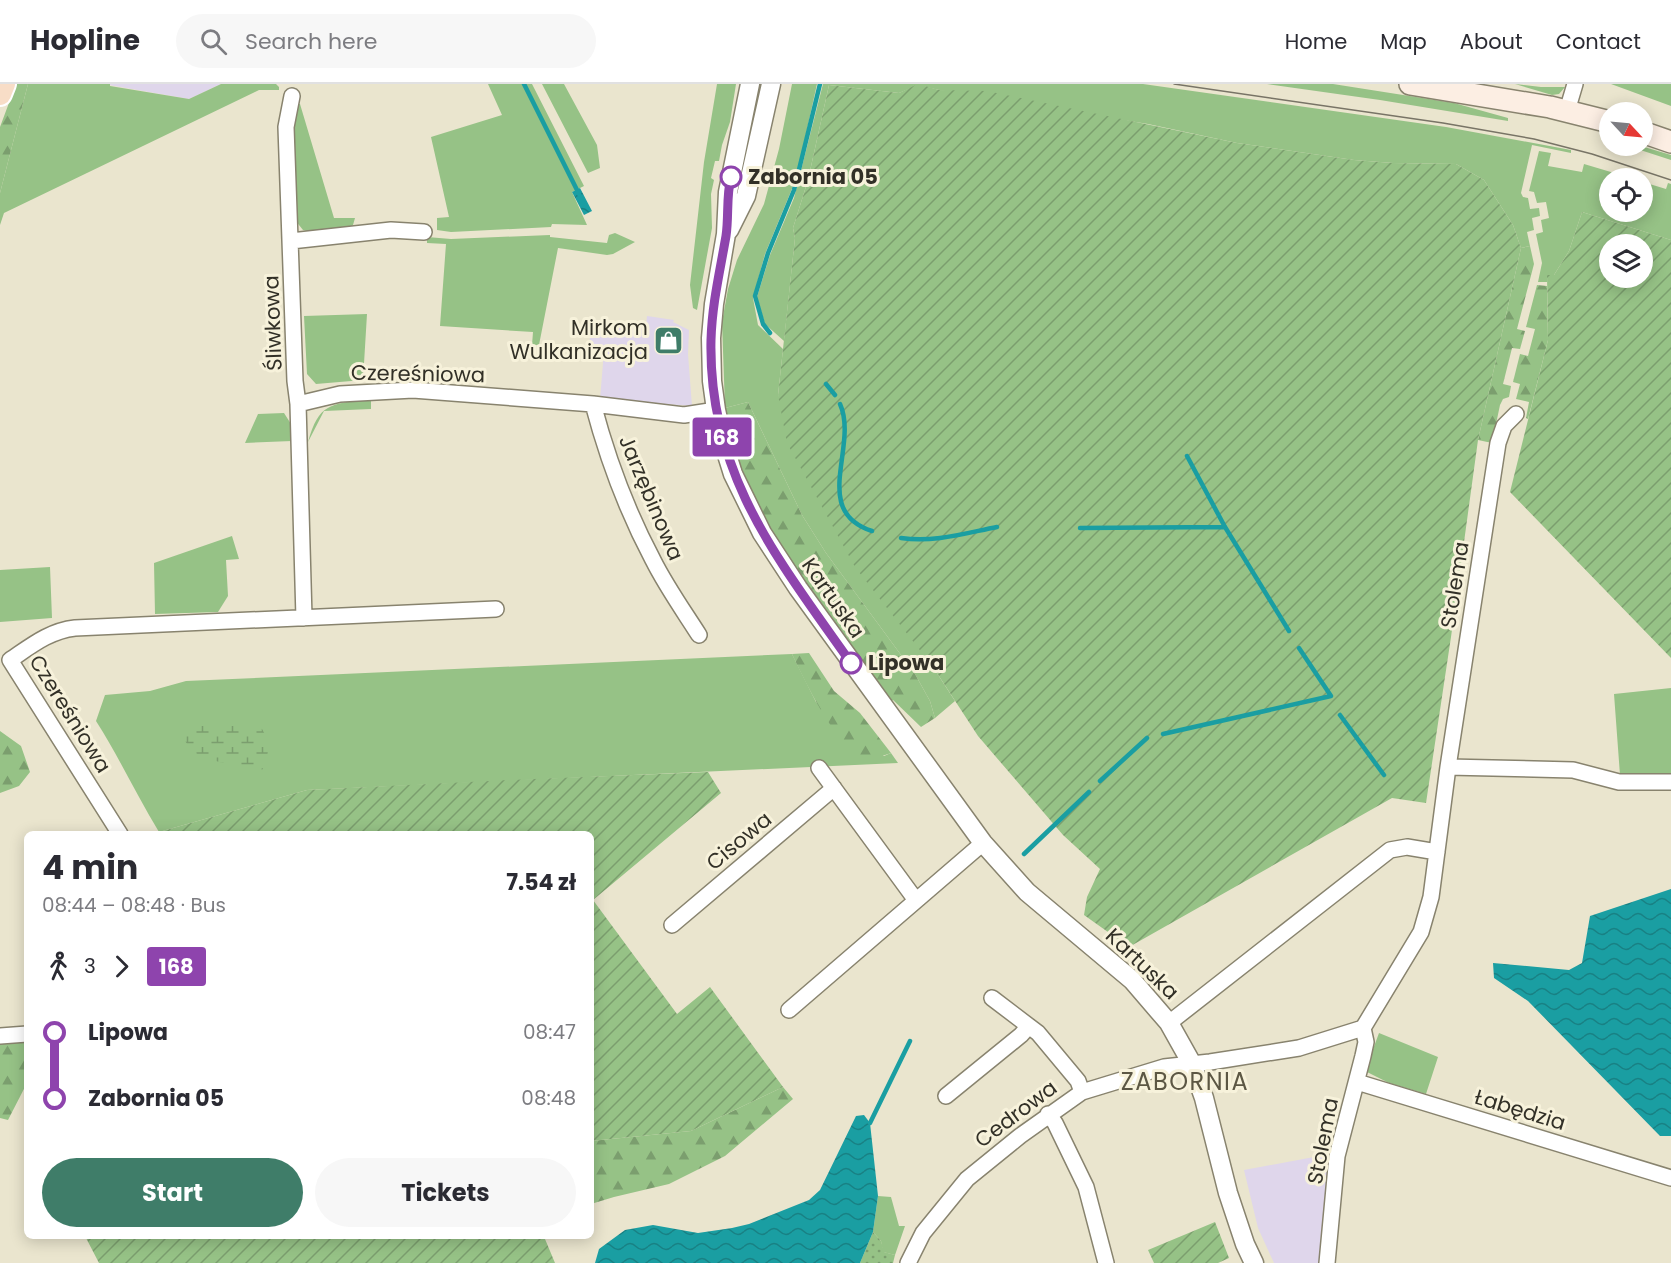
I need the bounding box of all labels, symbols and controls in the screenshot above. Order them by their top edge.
search box [176,14,596,68]
text: Hopline [30,21,140,60]
icon: search [197,25,230,58]
text: Search here [245,26,377,57]
text: Home [1285,27,1347,56]
text: Map [1380,27,1427,56]
text: About [1460,27,1523,56]
text: Contact [1556,27,1641,56]
north arrow [1599,102,1653,156]
map controls [1599,102,1653,288]
place label: Zabornia 05 [748,162,878,191]
marker: Zabornia 05 [720,166,742,188]
button: locate [1599,168,1653,222]
button: layers [1599,234,1653,288]
street label: Śliwkowa [256,275,289,371]
place label: Mirkom Wulkanizacja [509,313,648,366]
shop icon: Mirkom Wulkanizacja [653,324,685,356]
street label: Czereśniowa [351,358,485,389]
line badge: 168 [688,418,756,456]
text: 168 [705,423,739,452]
street label: Jarzębinowa [612,431,691,565]
street label: Stolema [1433,539,1476,630]
street label: Kartuska [795,552,872,644]
place label: Lipowa [868,648,944,677]
street label: Czereśniowa [23,649,118,778]
marker: Lipowa [840,652,862,674]
street label: Cisowa [700,805,778,877]
text: 4 min [42,844,138,891]
text: 7.54 zł [506,867,576,898]
text: 08:44 – 08:48 · Bus [42,891,226,919]
street label: Kartuska [1099,921,1185,1006]
icon: walk [42,950,75,983]
icon: forward [105,950,138,983]
text: 3 [84,952,96,980]
text: 168 [159,952,194,981]
text: Lipowa [88,1017,168,1048]
text: 08:47 [523,1018,576,1046]
district label: ZABORNIA [1121,1065,1249,1098]
street label: Cedrowa [969,1073,1063,1154]
street label: Łabędzia [1471,1082,1569,1137]
text: Zabornia 05 [88,1083,224,1114]
text: 08:48 [521,1084,576,1112]
street label: Stolema [1300,1095,1345,1187]
button: Start [42,1158,303,1227]
button: Tickets [315,1158,576,1227]

